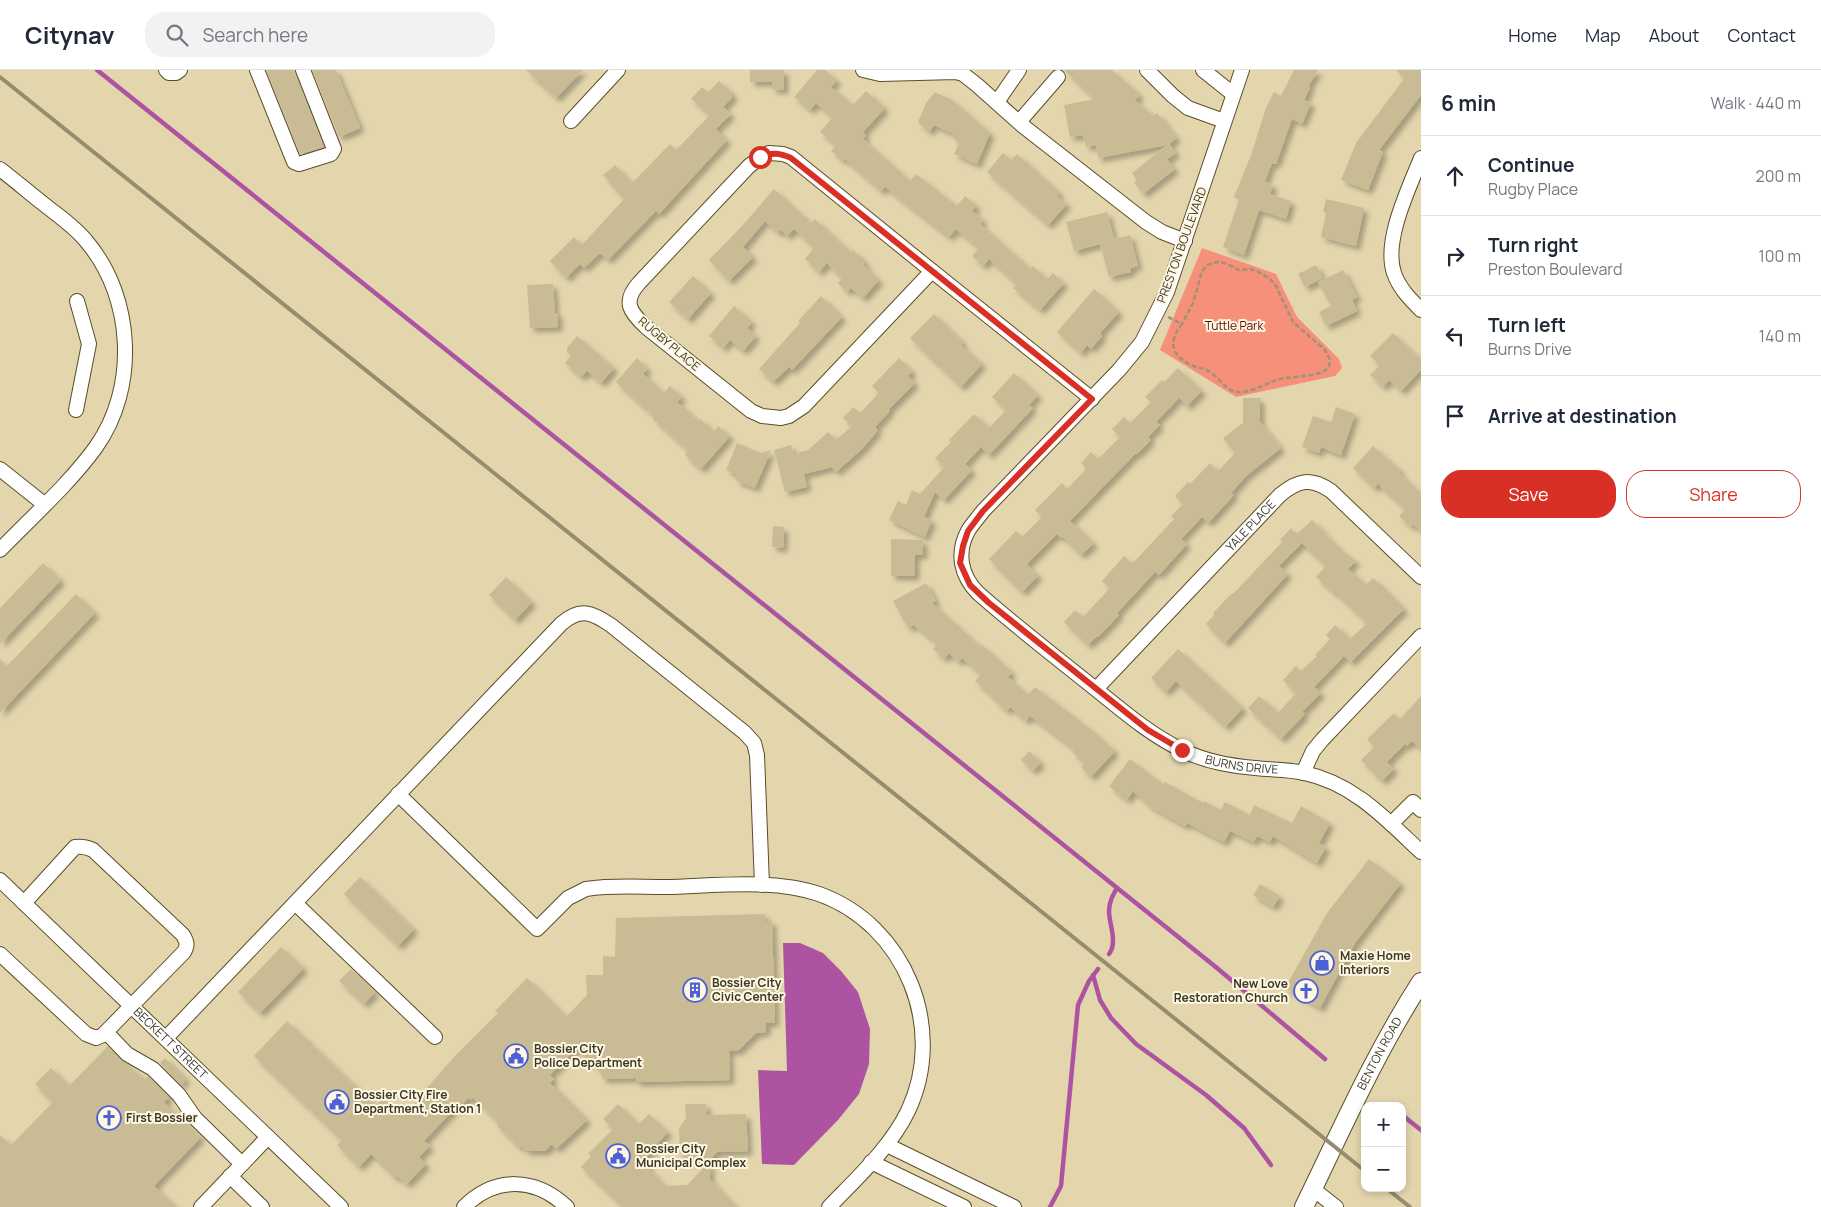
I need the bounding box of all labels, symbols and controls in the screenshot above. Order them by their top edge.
search box [145,12,495,57]
text: Citynav [25,18,115,51]
icon: search [163,21,191,49]
text: Search here [203,22,308,48]
text: Home [1508,23,1557,47]
text: Map [1585,23,1621,47]
text: About [1649,23,1699,47]
text: Contact [1727,23,1796,47]
text: 6 min [1441,89,1496,117]
text: Walk · 440 m [1711,92,1801,114]
route start [749,146,772,169]
text: Continue [1488,152,1574,178]
icon: ahead [1441,162,1469,190]
text: 200 m [1756,165,1801,187]
text: Rugby Place [1488,178,1578,200]
street label: PRESTON BOULEVARD [1153,184,1210,305]
text: Turn right [1488,232,1578,258]
icon: right [1441,242,1469,270]
text: 100 m [1758,245,1801,267]
text: Preston Boulevard [1488,258,1622,280]
text: Turn left [1488,312,1566,338]
street label: RUGBY PLACE [635,313,704,375]
park label: Tuttle Park [1205,317,1264,334]
icon: left [1441,322,1469,350]
text: 140 m [1759,325,1801,347]
text: Burns Drive [1488,338,1572,360]
icon: arrive [1441,402,1469,430]
text: Arrive at destination [1488,403,1677,429]
button: Save [1441,470,1616,518]
button: Share [1626,470,1801,518]
street label: YALE PLACE [1222,496,1279,555]
route end [1171,739,1194,762]
street label: BURNS DRIVE [1203,751,1279,778]
place label: Maxie Home Interiors [1340,947,1411,978]
shop icon: Maxie Home Interiors [1309,950,1335,976]
place label: Bossier City Civic Center [712,974,784,1005]
place label: New Love Restoration Church [1174,975,1288,1006]
building icon: Bossier City Civic Center [682,977,708,1003]
church icon: New Love Restoration Church [1293,978,1319,1004]
street label: BECKETT STREET [130,1003,212,1083]
street label: BENTON ROAD [1353,1014,1406,1093]
place label: Bossier City Police Department [534,1040,642,1071]
public building icon: Bossier City Police Department [503,1043,529,1069]
place label: Bossier City Fire Department, Station 1 [354,1086,481,1117]
public building icon: Bossier City Fire Department, Station 1 [324,1089,350,1115]
map controls [1361,1102,1406,1192]
button: + [1361,1102,1406,1147]
church icon: First Bossier [96,1105,122,1131]
place label: First Bossier [126,1109,198,1126]
place label: Bossier City Municipal Complex [636,1140,747,1171]
public building icon: Bossier City Municipal Complex [605,1143,631,1169]
button: − [1361,1147,1406,1192]

